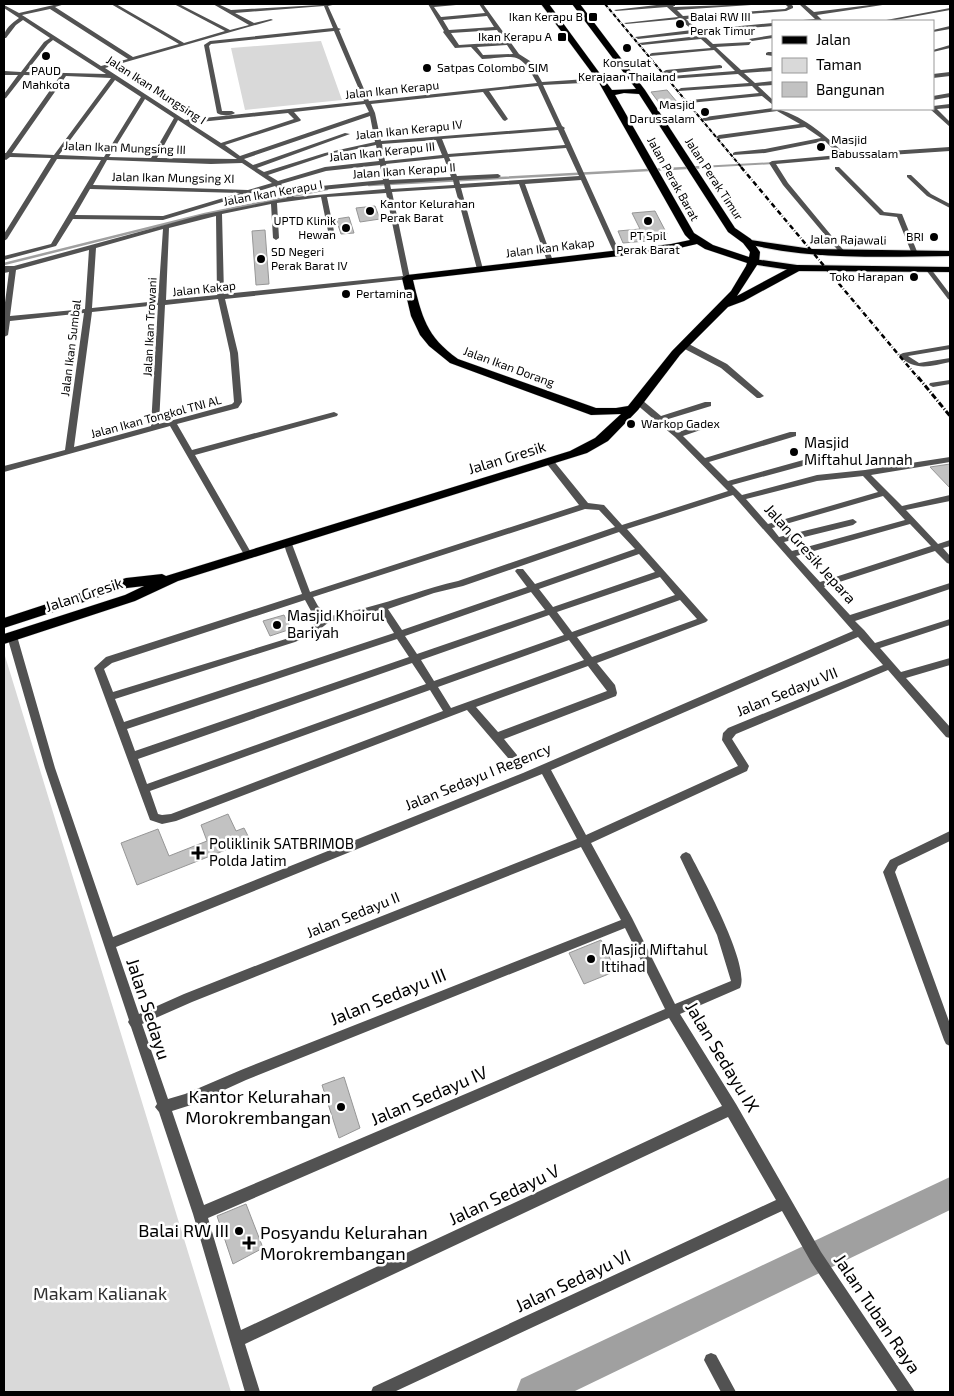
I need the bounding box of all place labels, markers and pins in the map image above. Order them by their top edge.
place label: Ikan Kerapu B [509,9,583,23]
place label: Balai RW III Perak Timur [690,9,756,37]
marker: Ikan Kerapu B [587,11,599,23]
marker: Balai RW III Perak Timur [674,18,686,30]
place label: Ikan Kerapu A [478,29,553,43]
marker: Ikan Kerapu A [556,31,568,43]
marker: Konsulat Kerajaan Thailand [621,42,633,54]
marker: PAUD Mahkota [40,50,52,62]
place label: Konsulat Kerajaan Thailand [578,55,676,84]
place label: Satpas Colombo SIM [437,60,549,74]
marker: Satpas Colombo SIM [421,62,433,74]
place label: PAUD Mahkota [22,63,70,91]
place label: Masjid Darussalam [629,97,695,125]
marker: Masjid Darussalam [699,106,711,118]
place label: Masjid Babussalam [831,132,898,160]
marker: Masjid Babussalam [815,141,827,153]
place label: Kantor Kelurahan Perak Barat [380,196,475,224]
marker: Kantor Kelurahan Perak Barat [364,205,376,217]
place label: UPTD Klinik Hewan [274,213,336,241]
marker: PT Spil Perak Barat [642,215,654,227]
marker: UPTD Klinik Hewan [340,222,352,234]
place label: PT Spil Perak Barat [616,228,680,256]
place label: BRI [906,229,924,243]
marker: BRI [928,231,940,243]
place label: SD Negeri Perak Barat IV [271,244,348,272]
marker: SD Negeri Perak Barat IV [255,253,267,265]
place label: Toko Harapan [830,269,904,283]
marker: Toko Harapan [908,271,920,283]
place label: Pertamina [356,286,412,300]
marker: Pertamina [340,288,352,300]
place label: Warkop Gadex [641,416,720,430]
marker: Warkop Gadex [625,418,637,430]
place label: Masjid Miftahul Jannah [804,433,913,468]
marker: Masjid Miftahul Jannah [788,446,800,458]
place label: Masjid Khoirul Bariyah [287,606,385,641]
marker: Masjid Khoirul Bariyah [271,619,283,631]
place label: Poliklinik SATBRIMOB Polda Jatim [209,834,354,869]
marker: Poliklinik SATBRIMOB Polda Jatim [191,846,205,860]
place label: Masjid Miftahul Ittihad [601,940,708,975]
marker: Masjid Miftahul Ittihad [585,953,597,965]
place label: Kantor Kelurahan Morokrembangan [185,1085,331,1128]
marker: Kantor Kelurahan Morokrembangan [335,1101,347,1113]
place label: Balai RW III [138,1219,229,1241]
place label: Posyandu Kelurahan Morokrembangan [260,1221,428,1264]
marker: Balai RW III [233,1225,245,1237]
marker: Posyandu Kelurahan Morokrembangan [242,1236,256,1250]

